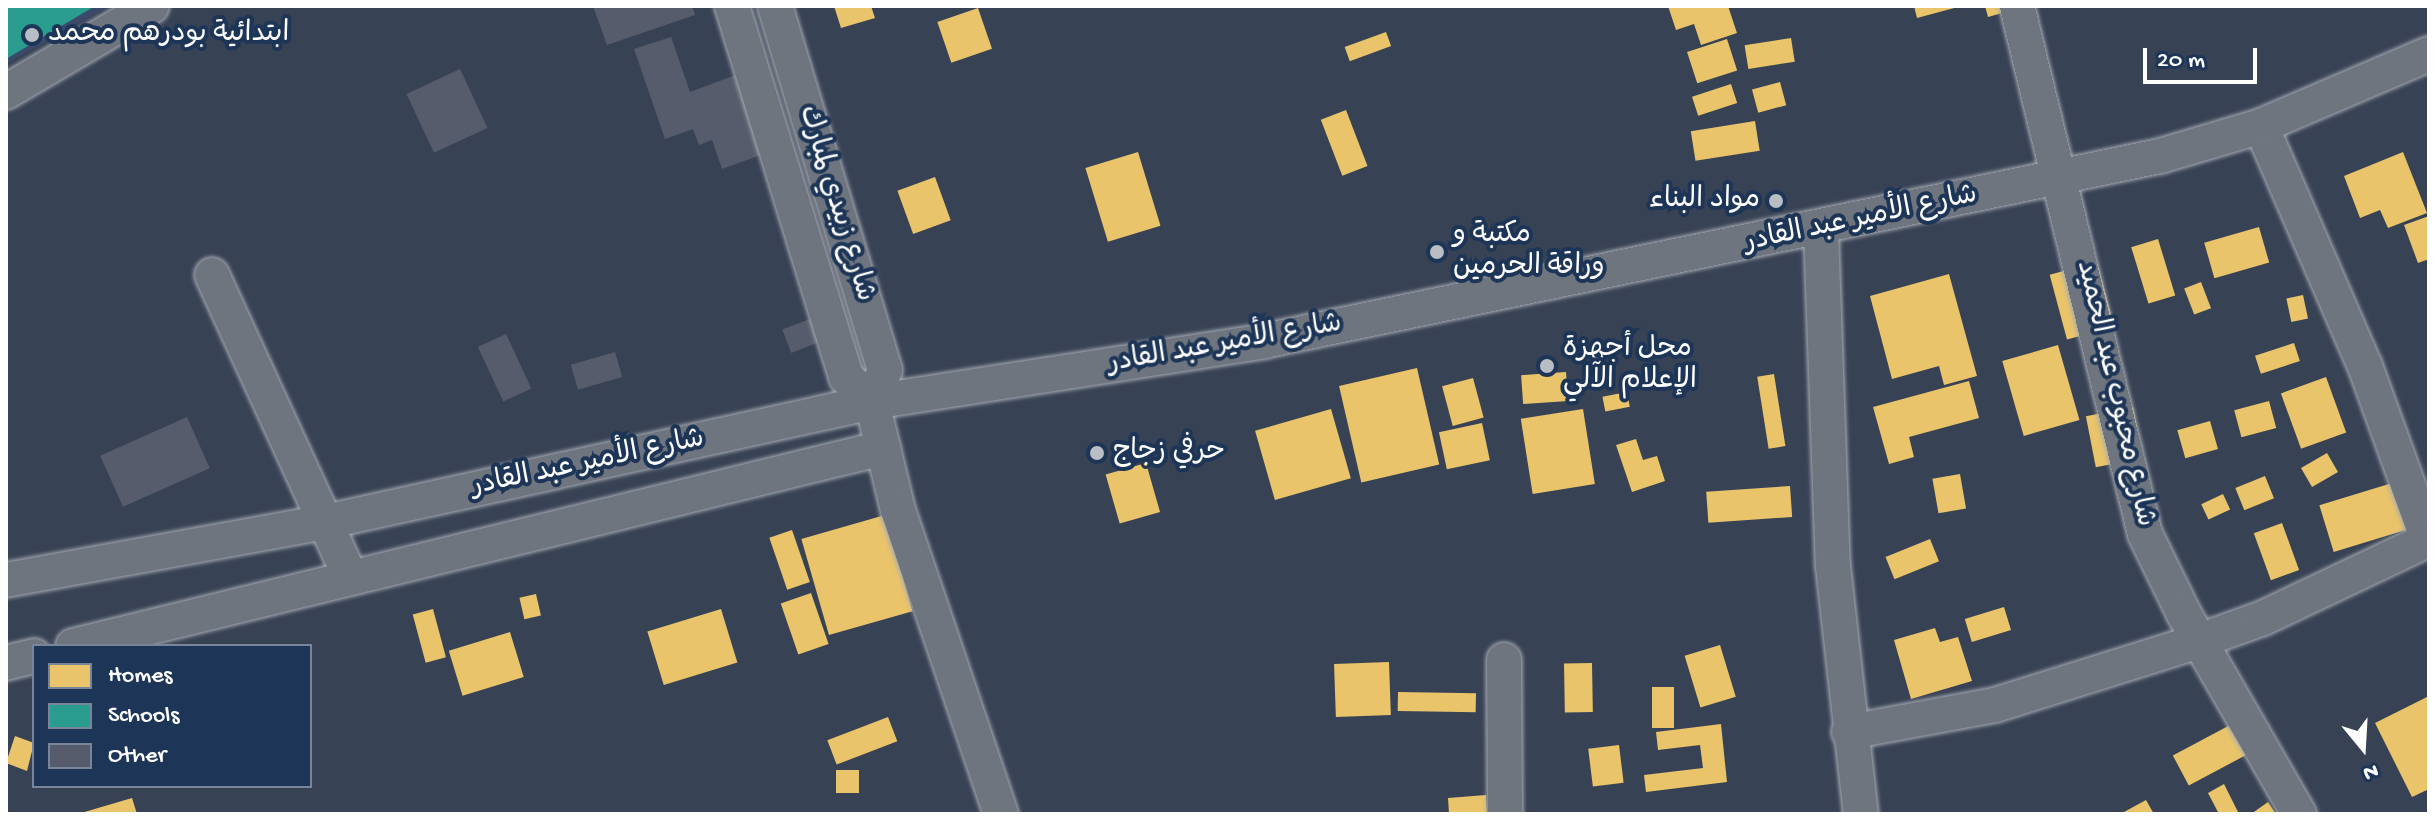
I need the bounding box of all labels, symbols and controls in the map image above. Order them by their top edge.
place label: ابتدائية بودرهم محمد [48,18,289,52]
marker: ابتدائية بودرهم محمد [23,26,41,44]
scale bar [2147,32,2261,82]
text: 20 m [2157,47,2205,76]
street label: شارع زبيدي لمبارك [789,102,881,306]
street label: شارع الأمير عبد القادر [1742,179,1980,261]
place label: مواد البناء [1649,184,1760,218]
marker: مواد البناء [1767,192,1785,210]
place label: مكتبة و وراقة الحرمين [1453,219,1605,285]
marker: مكتبة و وراقة الحرمين [1428,243,1446,261]
street label: شارع محبوب عبد الحميد [2067,258,2161,530]
street label: شارع الأمير عبد القادر [1105,308,1345,382]
place label: محل أجهزة الإعلام الآلي [1563,333,1697,399]
marker: محل أجهزة الإعلام الآلي [1538,357,1556,375]
street label: شارع الأمير عبد القادر [469,423,707,505]
place label: حرفي زجاج [1113,436,1225,470]
marker: حرفي زجاج [1088,444,1106,462]
legend [32,644,312,788]
text: Homes [108,662,172,691]
text: Schools [108,702,179,731]
north arrow [2323,708,2403,788]
text: Other [108,742,166,771]
text: N [2360,756,2381,785]

